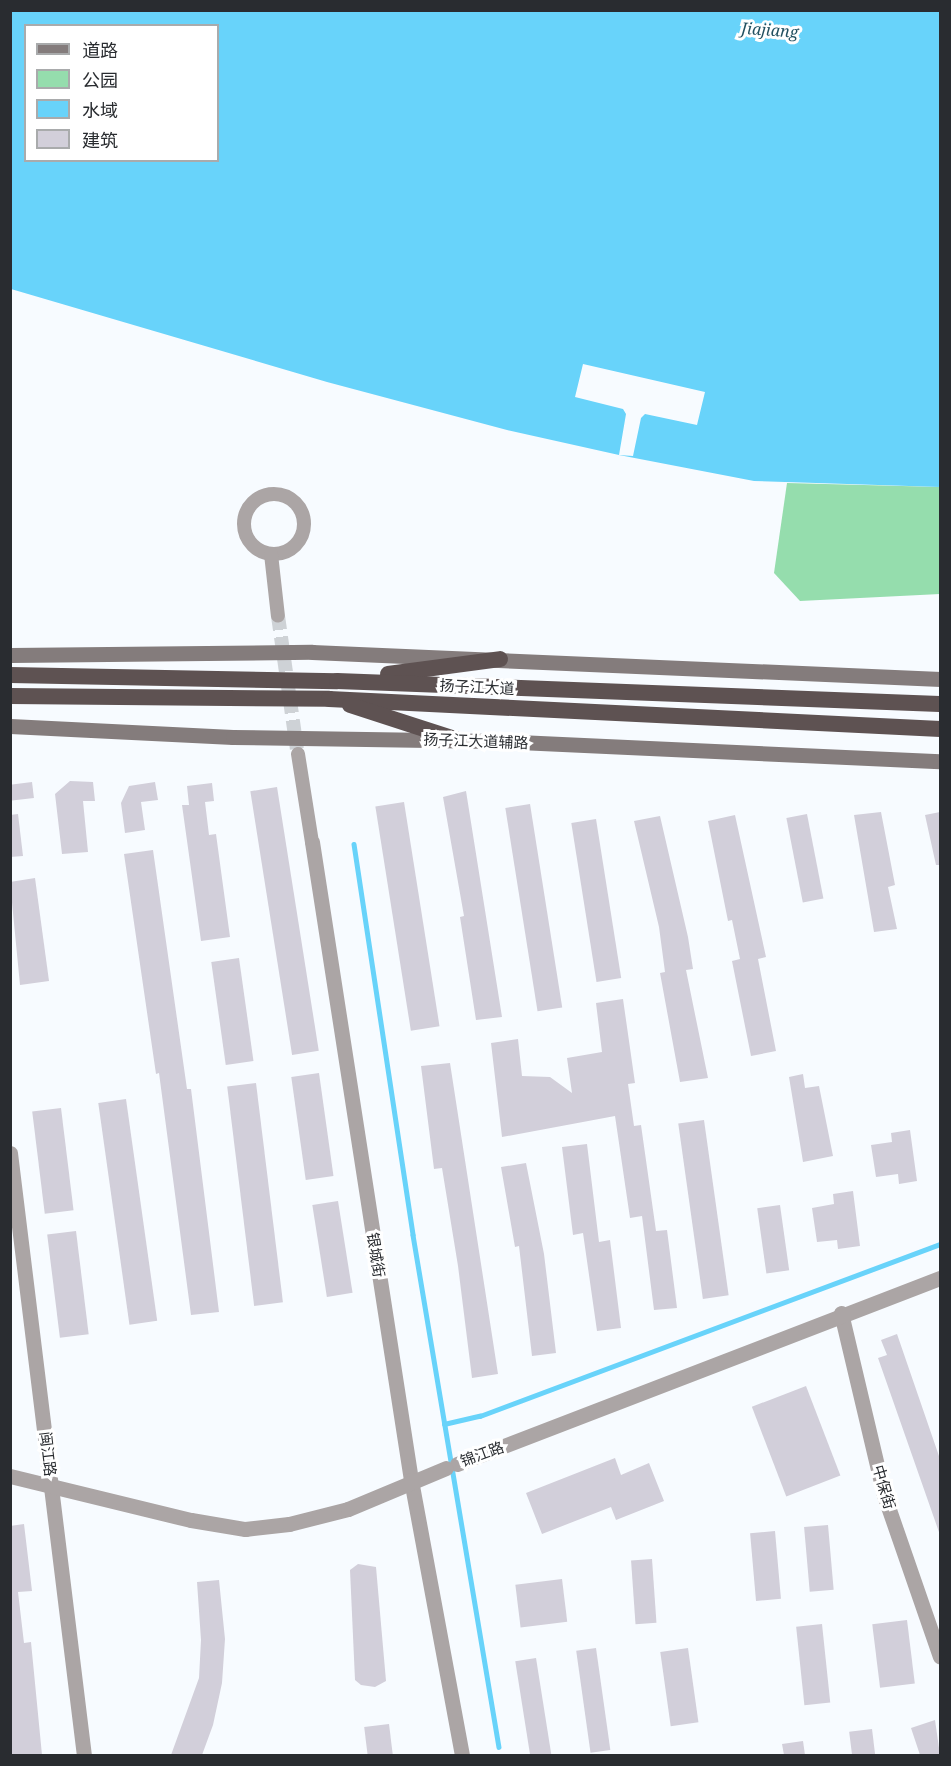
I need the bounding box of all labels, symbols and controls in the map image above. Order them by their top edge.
water label: Jiajiang [741,18,799,42]
legend [24,24,219,162]
text: 道路 [82,38,118,62]
text: 公园 [82,68,118,92]
text: 水域 [82,98,118,122]
text: 建筑 [82,128,118,152]
street label: 扬子江大道 [439,676,515,698]
street label: 扬子江大道辅路 [423,730,529,752]
street label: 银城街 [364,1231,388,1279]
street label: 闽江路 [36,1431,60,1477]
street label: 锦江路 [458,1438,506,1470]
street label: 中保街 [869,1463,899,1511]

